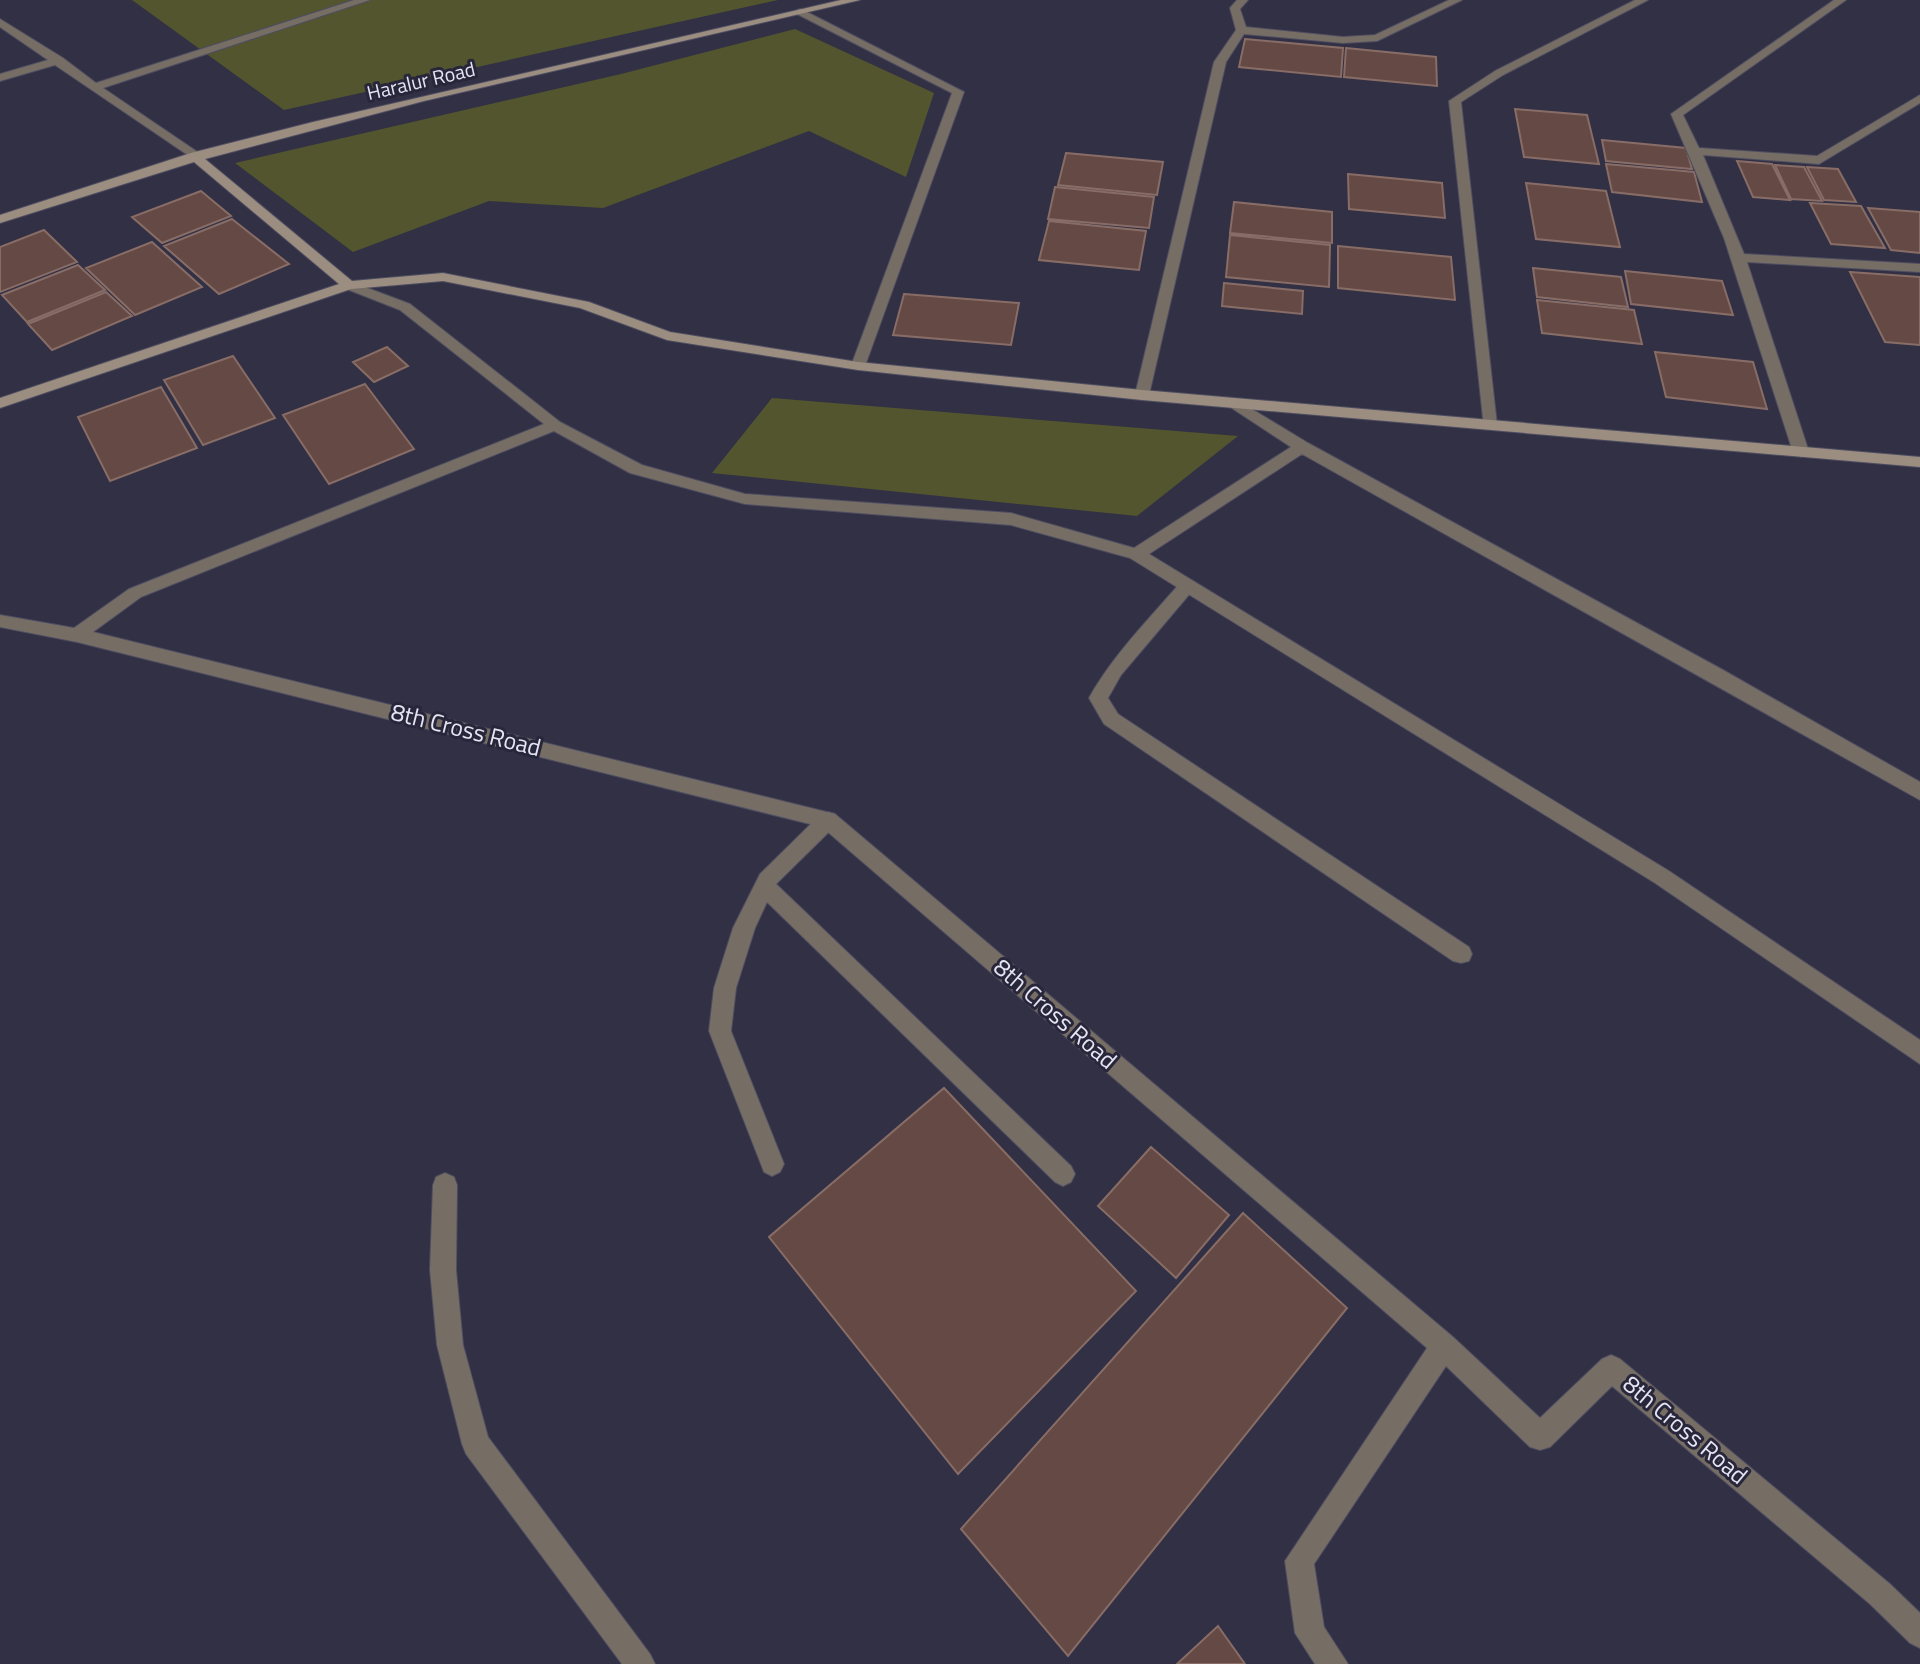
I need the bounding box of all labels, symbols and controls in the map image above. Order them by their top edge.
street label: Haralur Road [364,53,478,108]
street label: 8th Cross Road [388,693,545,765]
street label: 8th Cross Road [986,949,1125,1077]
street label: 8th Cross Road [1615,1366,1756,1492]

